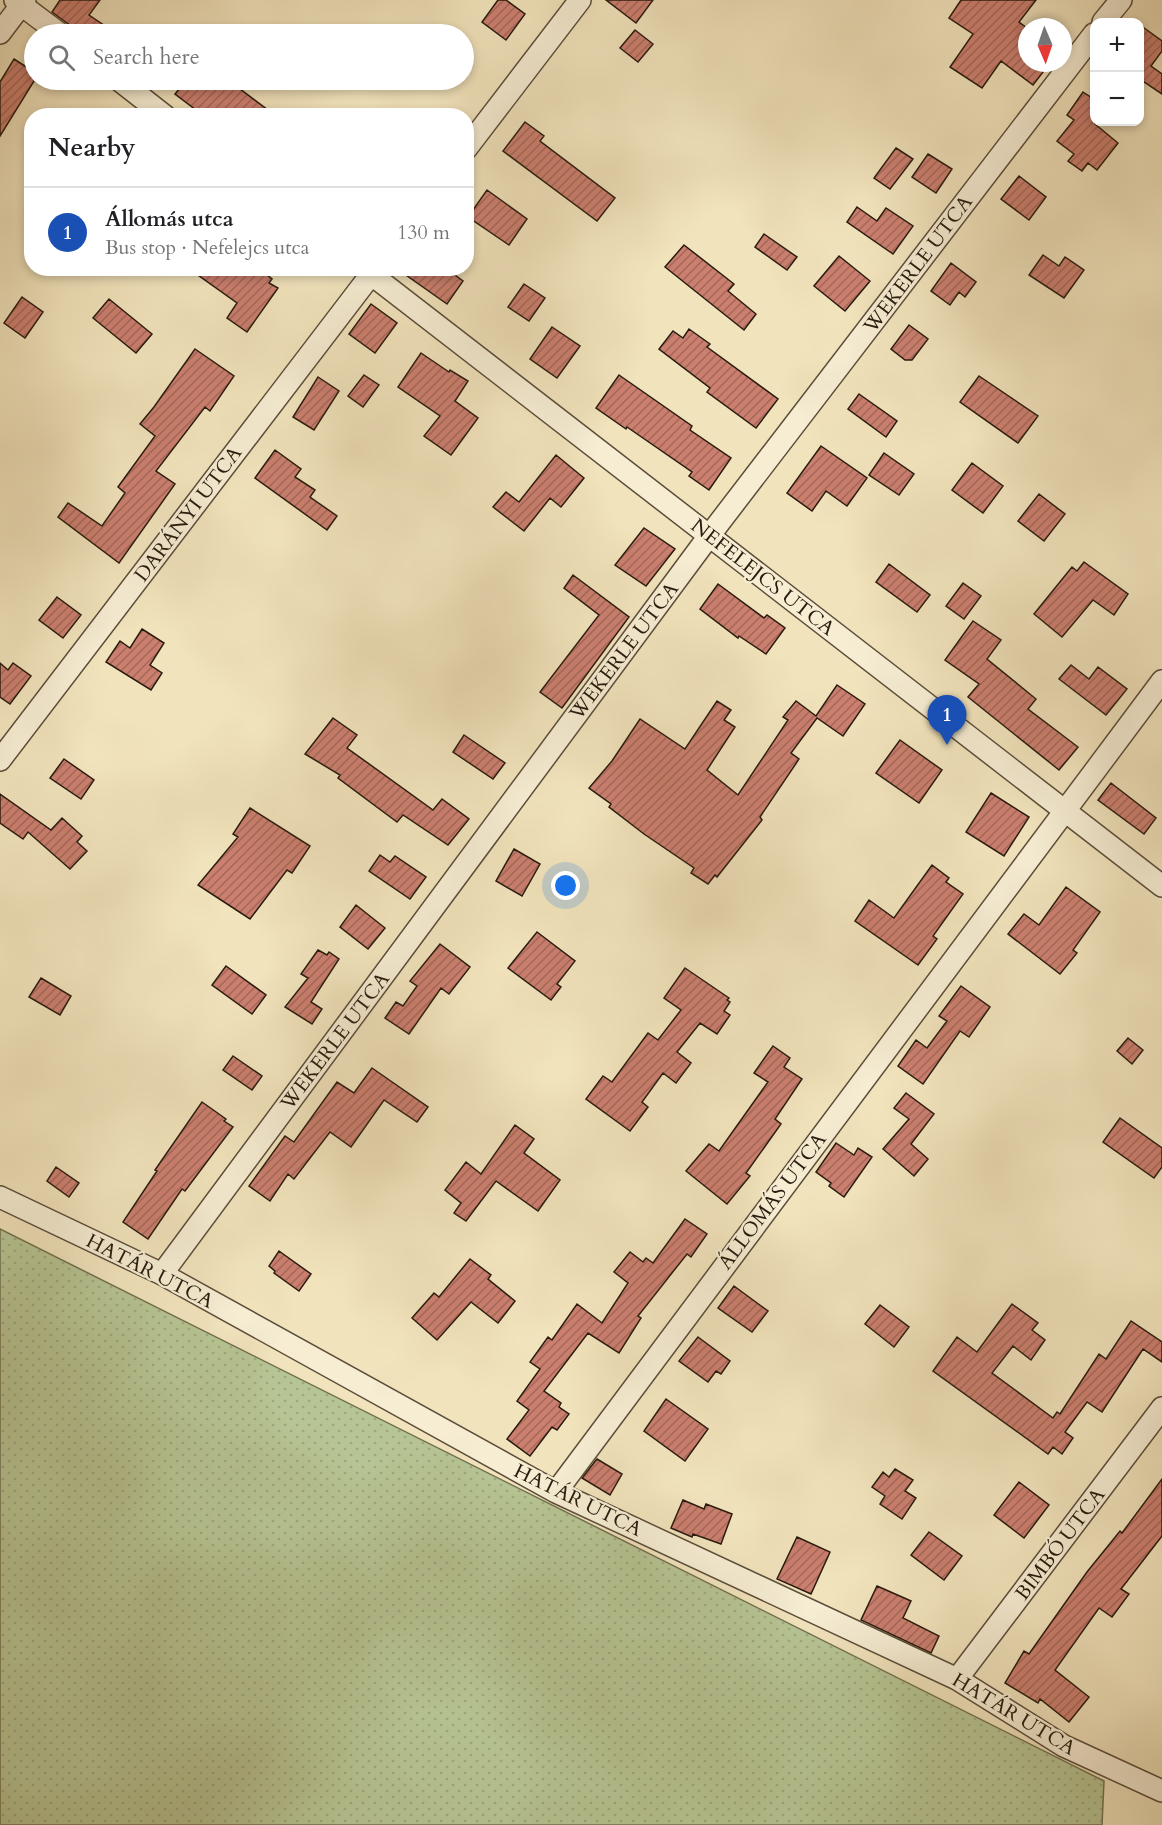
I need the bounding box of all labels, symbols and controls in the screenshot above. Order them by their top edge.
north arrow [1018,18,1072,72]
map controls [1090,18,1144,126]
button: + [1090,18,1144,72]
search box [24,24,474,90]
icon: search [45,41,78,74]
text: Search here [93,42,200,72]
button: − [1090,72,1144,126]
text: Nearby [48,130,136,165]
street label: WEKERLE UTCA [857,189,979,339]
text: Állomás utca [105,204,234,234]
text: 1 [62,219,73,246]
text: 130 m [397,219,450,246]
text: Bus stop · Nefelejcs utca [105,234,309,261]
street label: DARÁNYI UTCA [128,440,248,587]
street label: NEFELEJCS UTCA [686,512,841,642]
street label: WEKERLE UTCA [563,576,685,726]
pin: 1 [928,696,966,745]
your location [551,871,580,900]
street label: WEKERLE UTCA [274,966,396,1116]
street label: ÁLLOMÁS UTCA [712,1126,833,1275]
street label: HATÁR UTCA [82,1227,219,1315]
street label: HATÁR UTCA [509,1457,647,1543]
street label: BIMBÓ UTCA [1009,1482,1112,1606]
street label: HATÁR UTCA [947,1666,1081,1762]

